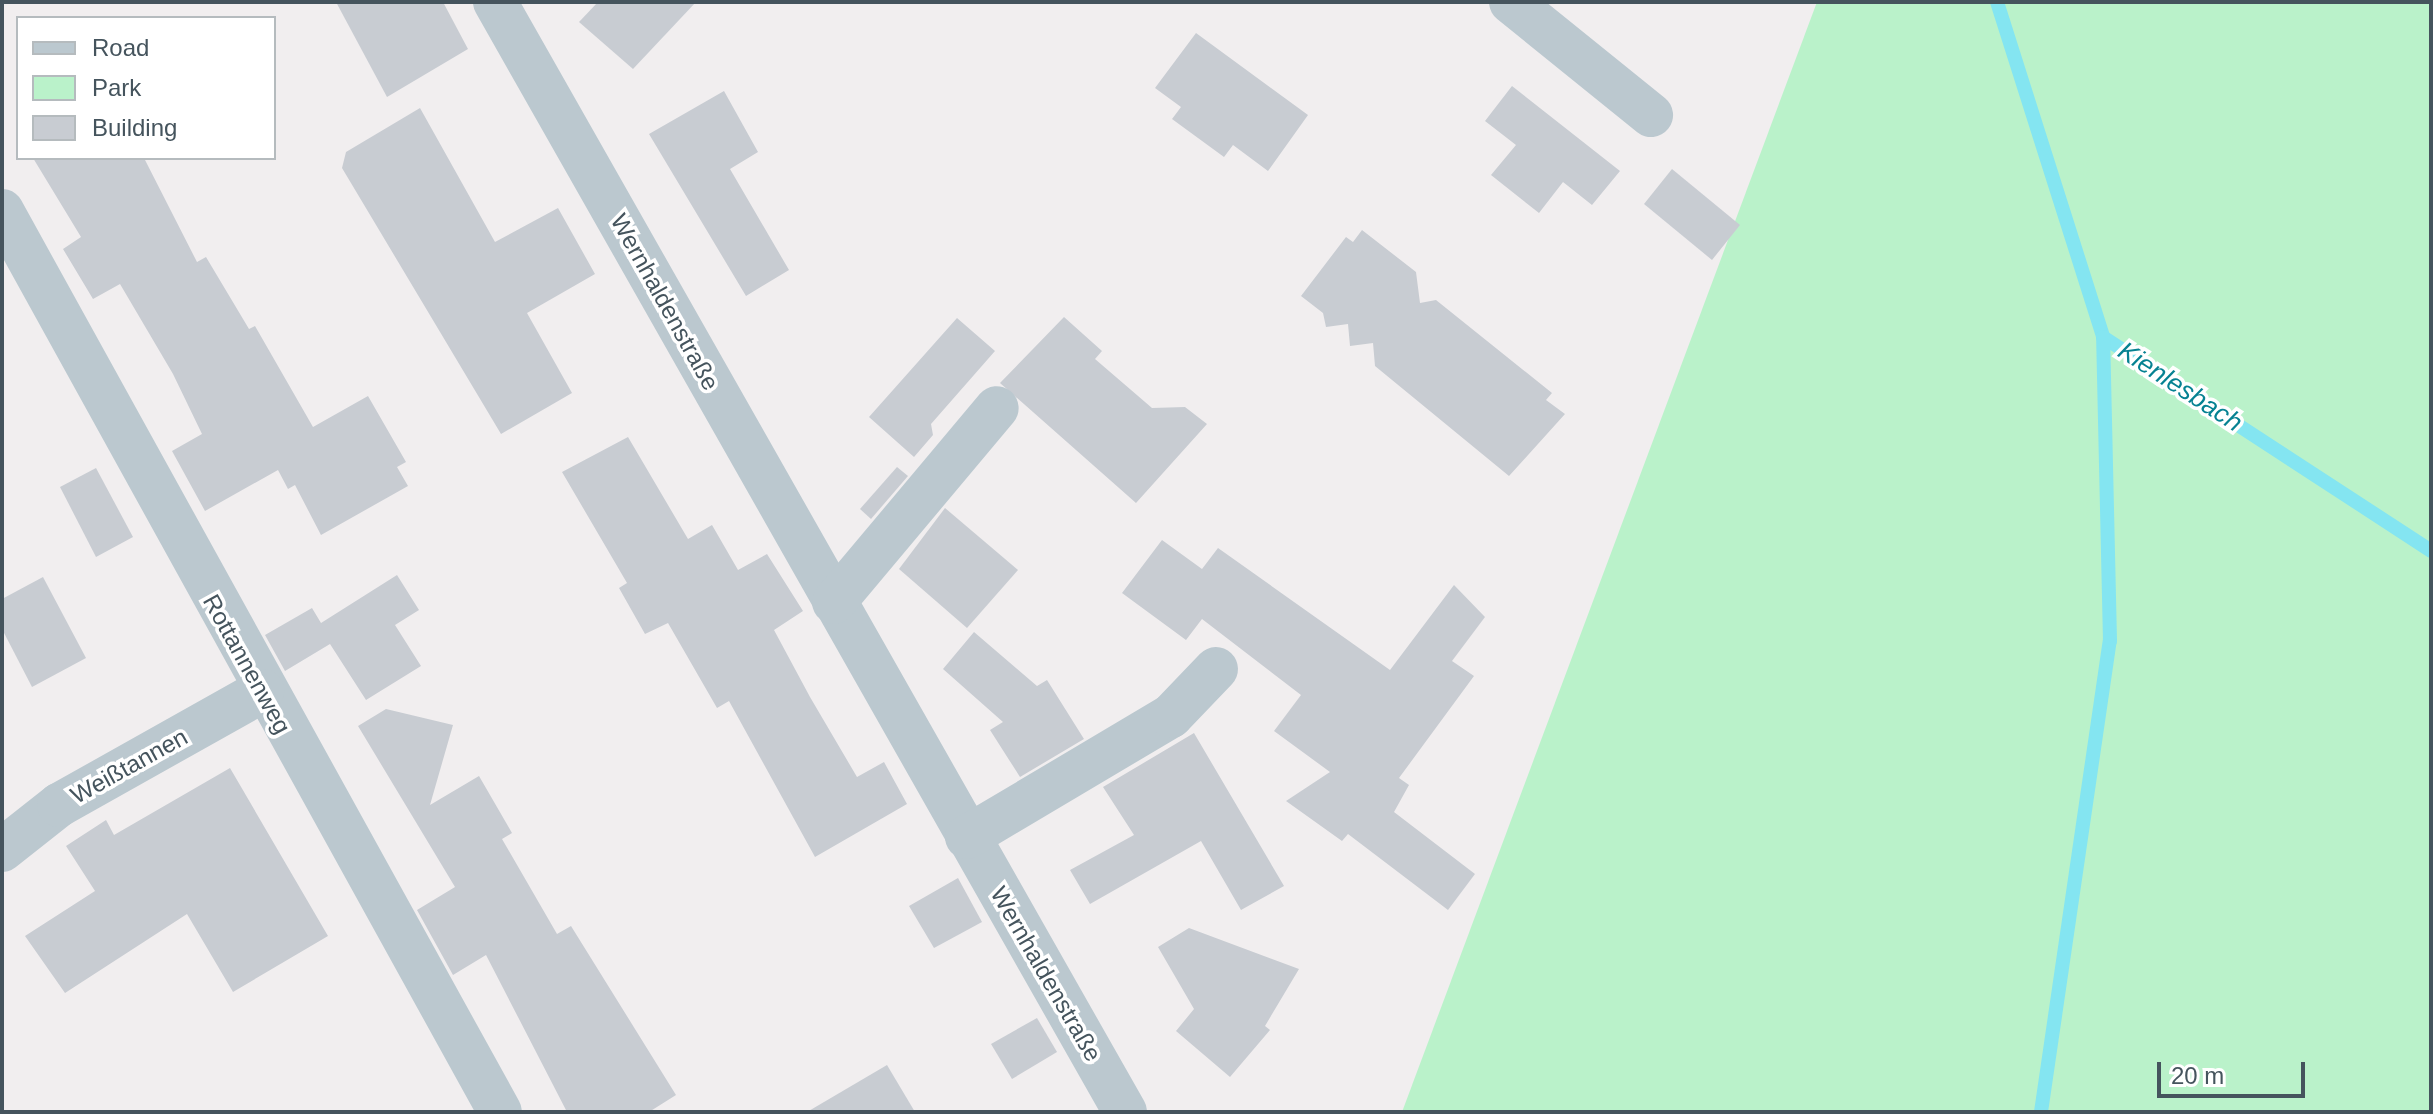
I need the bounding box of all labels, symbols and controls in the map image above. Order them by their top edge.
legend [16,16,276,160]
text: Road [92,34,149,61]
text: Park [92,74,141,101]
text: Building [92,114,177,141]
street label: Wernhaldenstraße [605,209,725,395]
water label: Kienlesbach [2112,335,2248,439]
street label: Rottannenweg [197,589,297,739]
street label: Weißtannen [66,722,192,810]
street label: Wernhaldenstraße [984,881,1108,1067]
scale bar [2161,1046,2309,1096]
text: 20 m [2171,1062,2224,1089]

